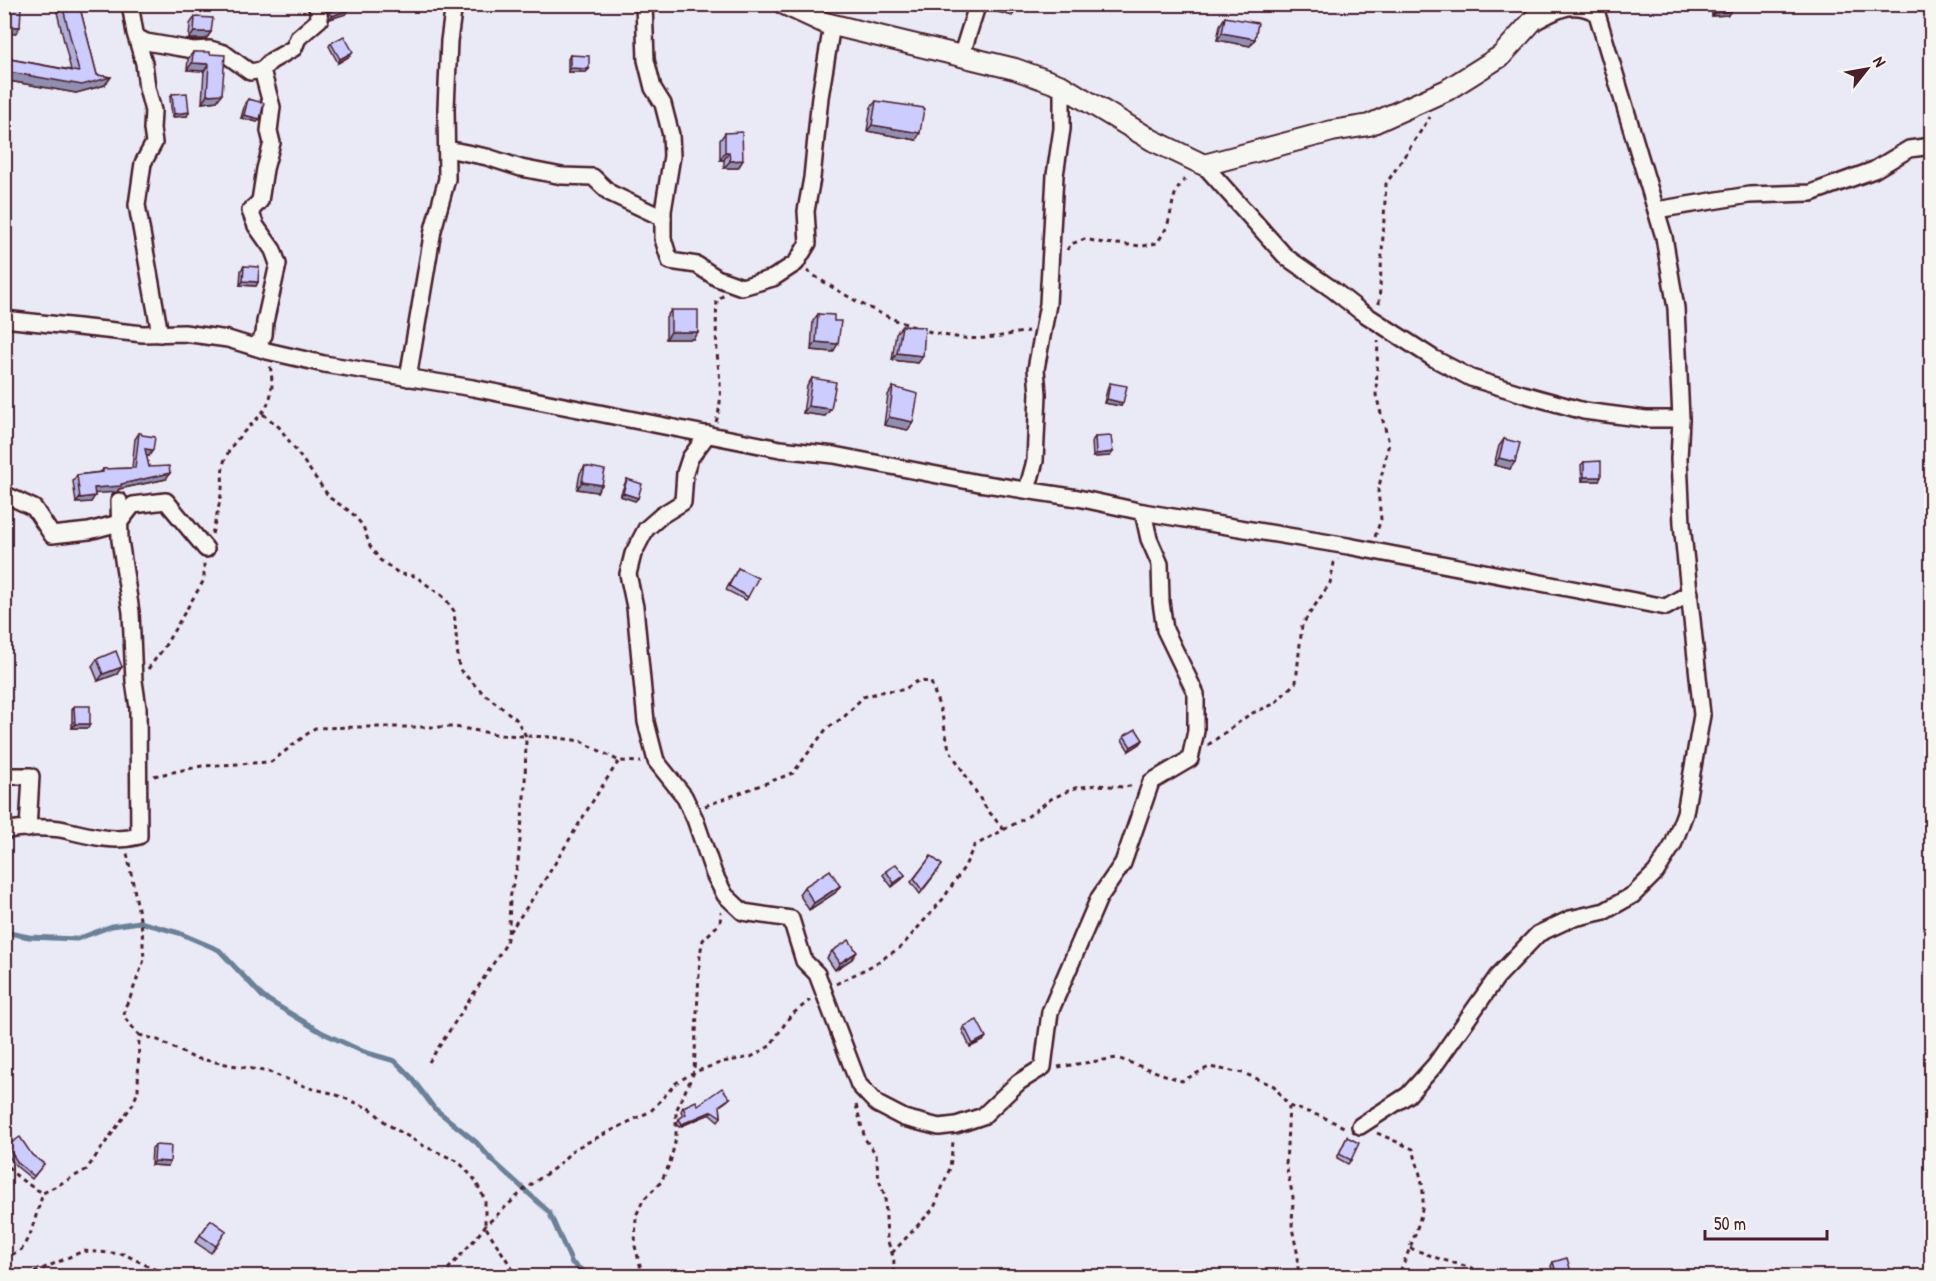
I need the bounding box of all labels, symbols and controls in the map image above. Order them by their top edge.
north arrow [1837,39,1897,99]
text: N [1868,52,1892,71]
scale bar [1705,1203,1826,1241]
text: 50 m [1714,1211,1746,1236]

